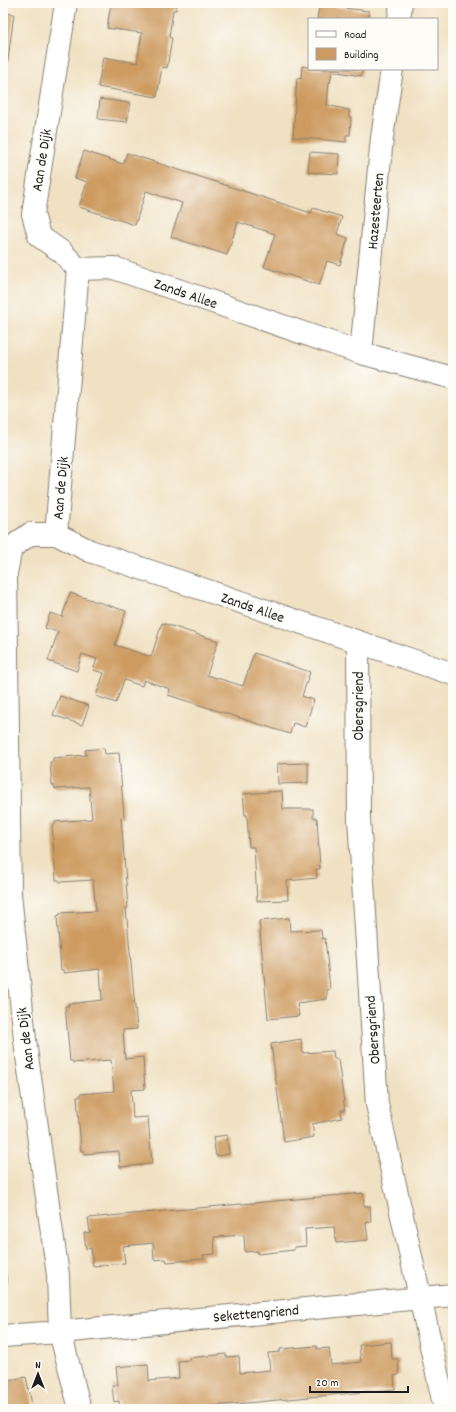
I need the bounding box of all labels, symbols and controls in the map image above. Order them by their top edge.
legend [308,18,438,70]
text: Road [344,27,366,44]
text: Building [344,47,379,64]
street label: Aan de Dijk [27,127,59,193]
street label: Hazesteerten [363,172,391,250]
street label: Zands Allee [151,274,220,316]
street label: Aan de Dijk [48,456,76,521]
street label: Zands Allee [218,588,287,630]
street label: Obersgriend [349,671,371,741]
street label: Obersgriend [361,995,387,1065]
street label: Aan de Dijk [12,1006,42,1071]
street label: Sekettengriend [212,1300,300,1330]
north arrow [18,1354,58,1394]
text: N [35,1358,41,1374]
scale bar [310,1368,408,1394]
text: 20 m [316,1375,339,1392]

